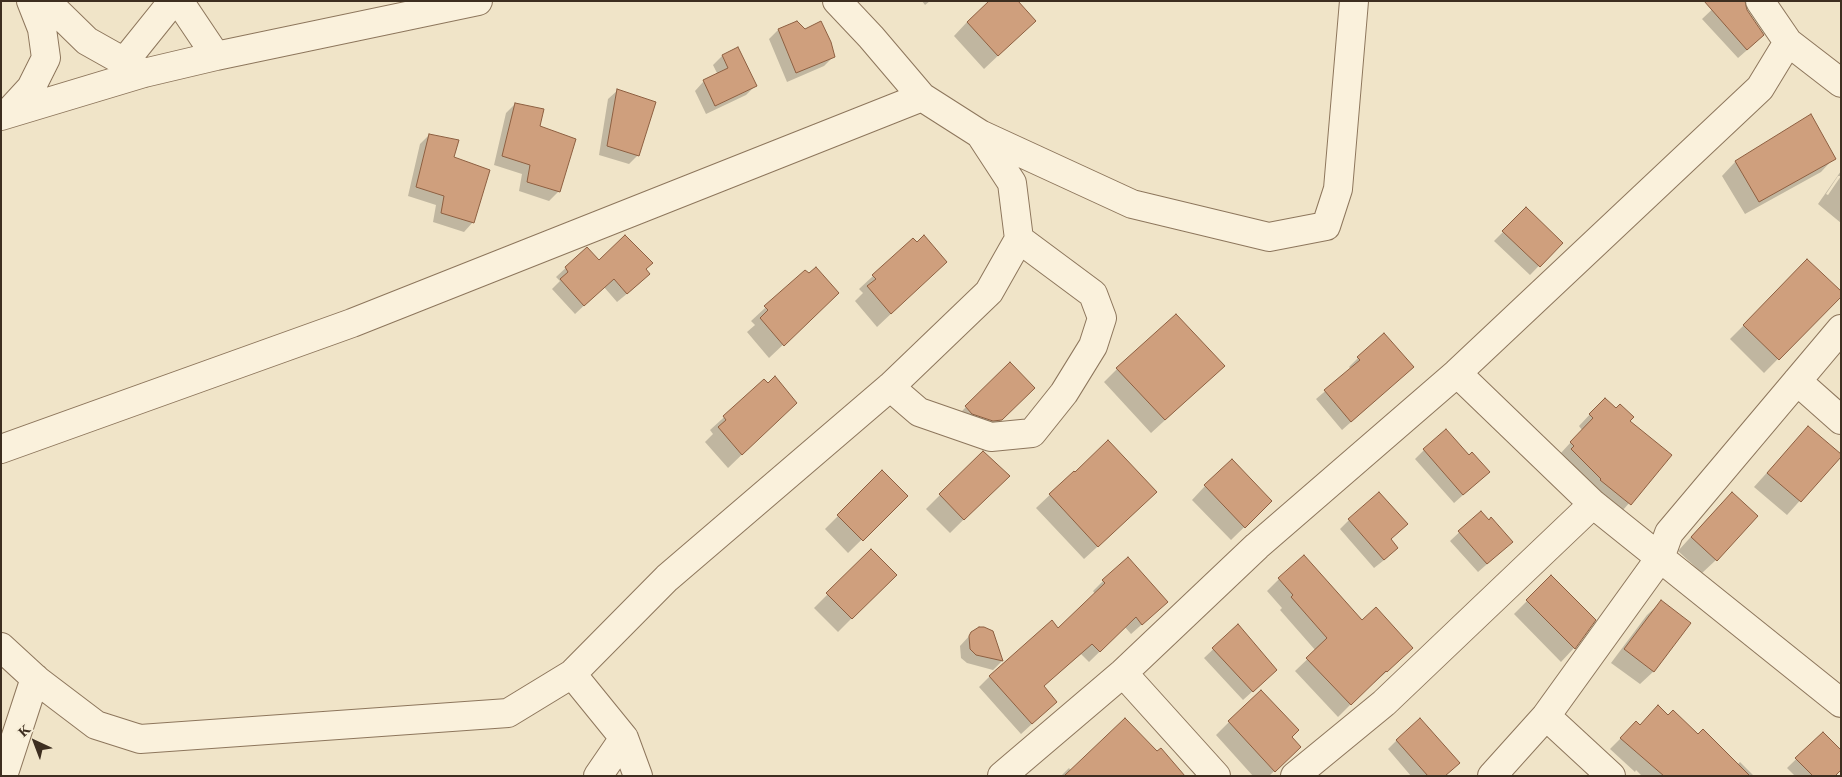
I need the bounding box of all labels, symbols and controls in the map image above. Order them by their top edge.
north arrow [10,717,60,767]
text: K [15,721,34,740]

